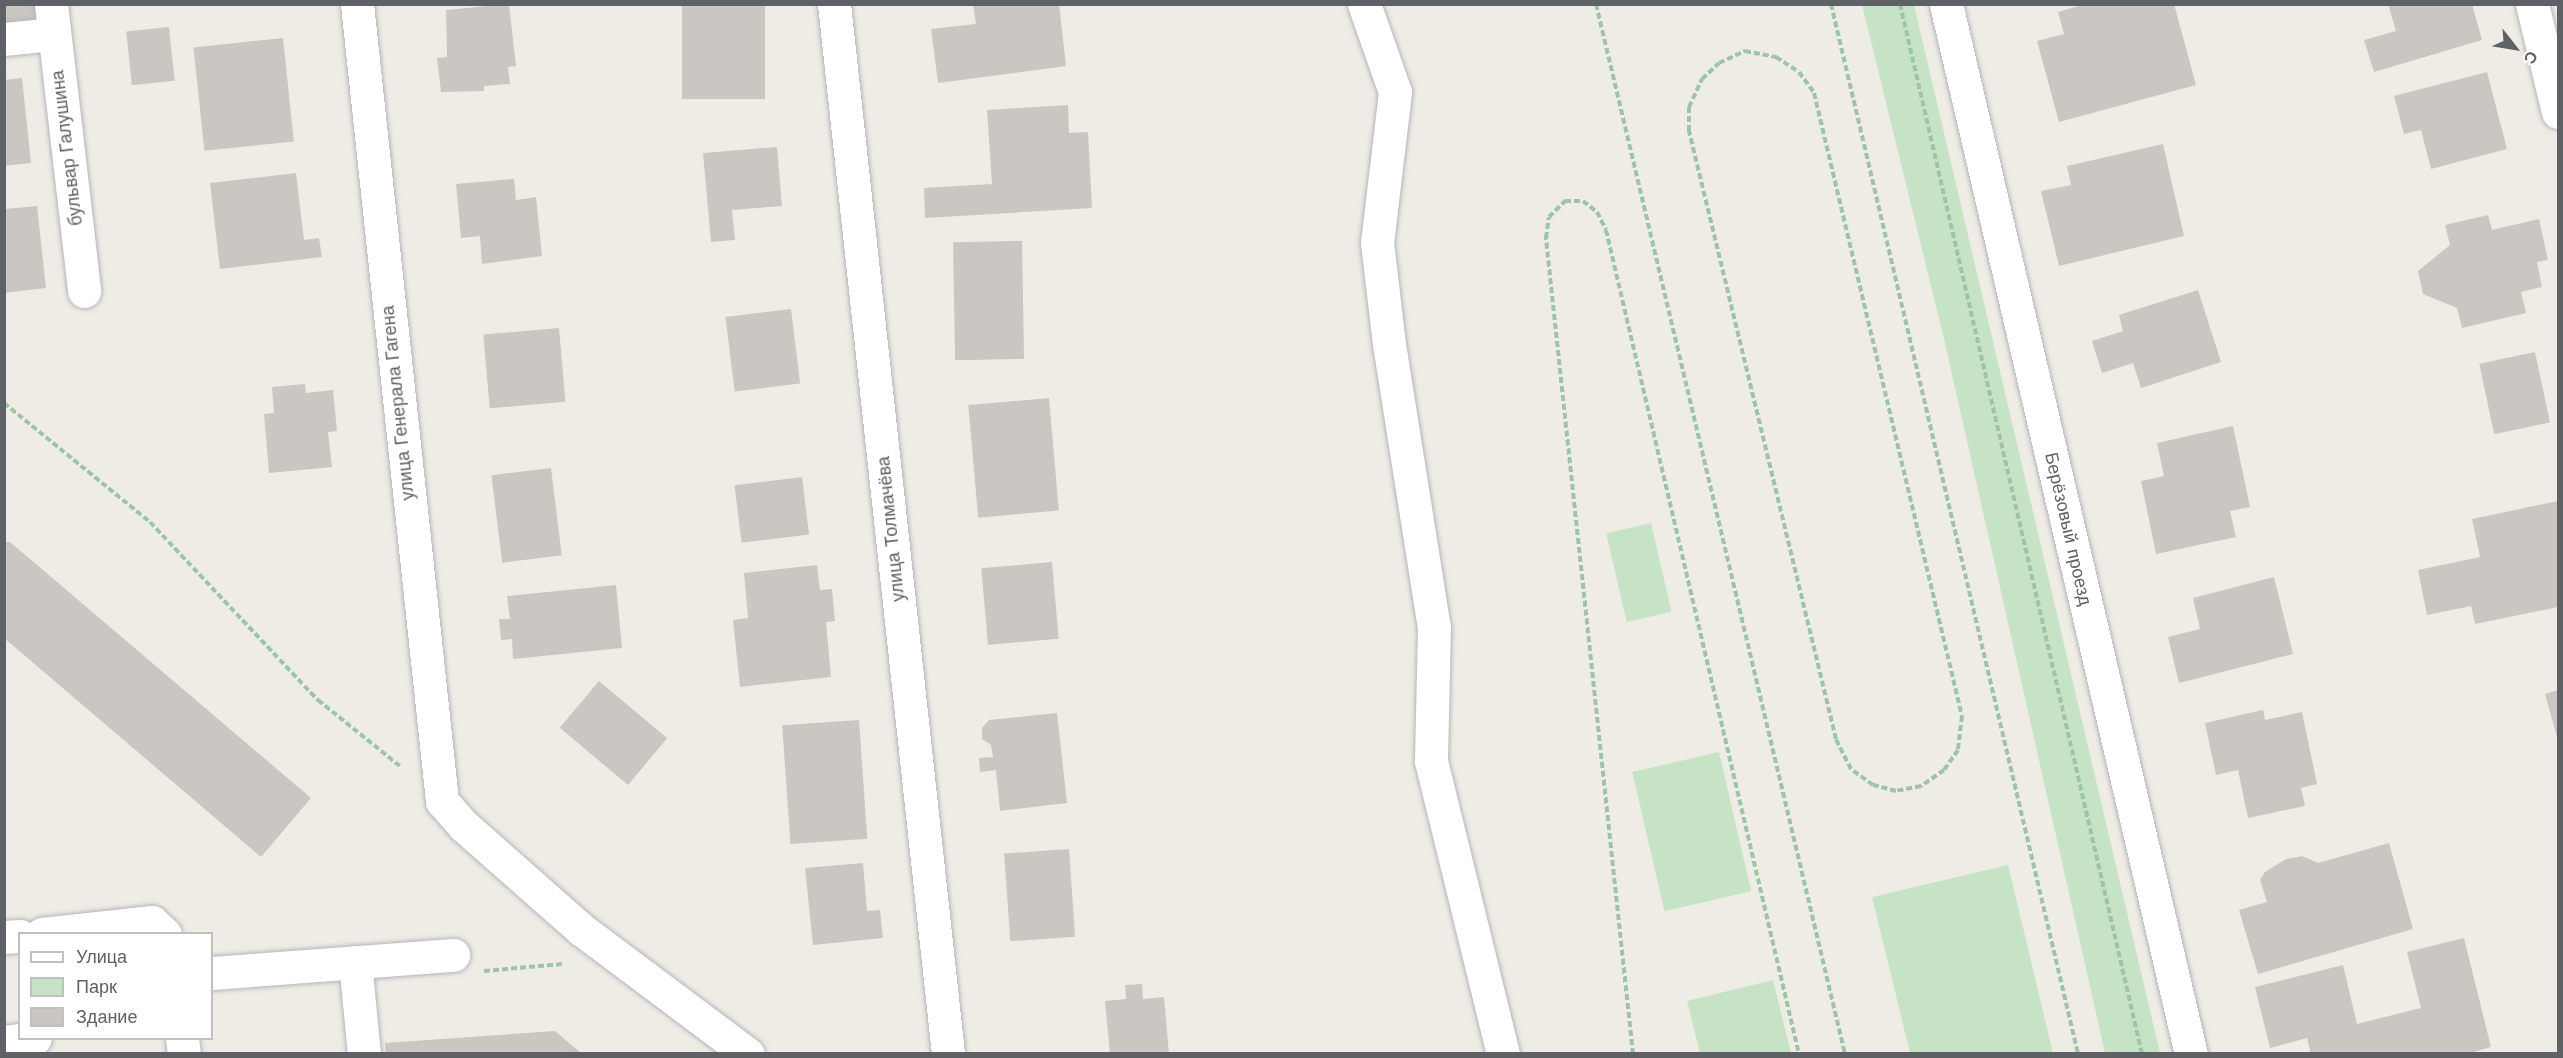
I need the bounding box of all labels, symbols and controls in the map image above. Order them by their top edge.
north arrow [2485,18,2545,78]
text: С [2520,48,2542,67]
street label: бульвар Галушина [47,69,87,227]
street label: улица Генерала Гагена [377,305,419,501]
street label: Берёзовый проезд [2040,450,2096,608]
street label: улица Толмачёва [873,455,909,603]
legend [18,932,213,1040]
text: Улица [76,946,127,967]
text: Парк [76,976,117,997]
text: Здание [76,1006,137,1027]

